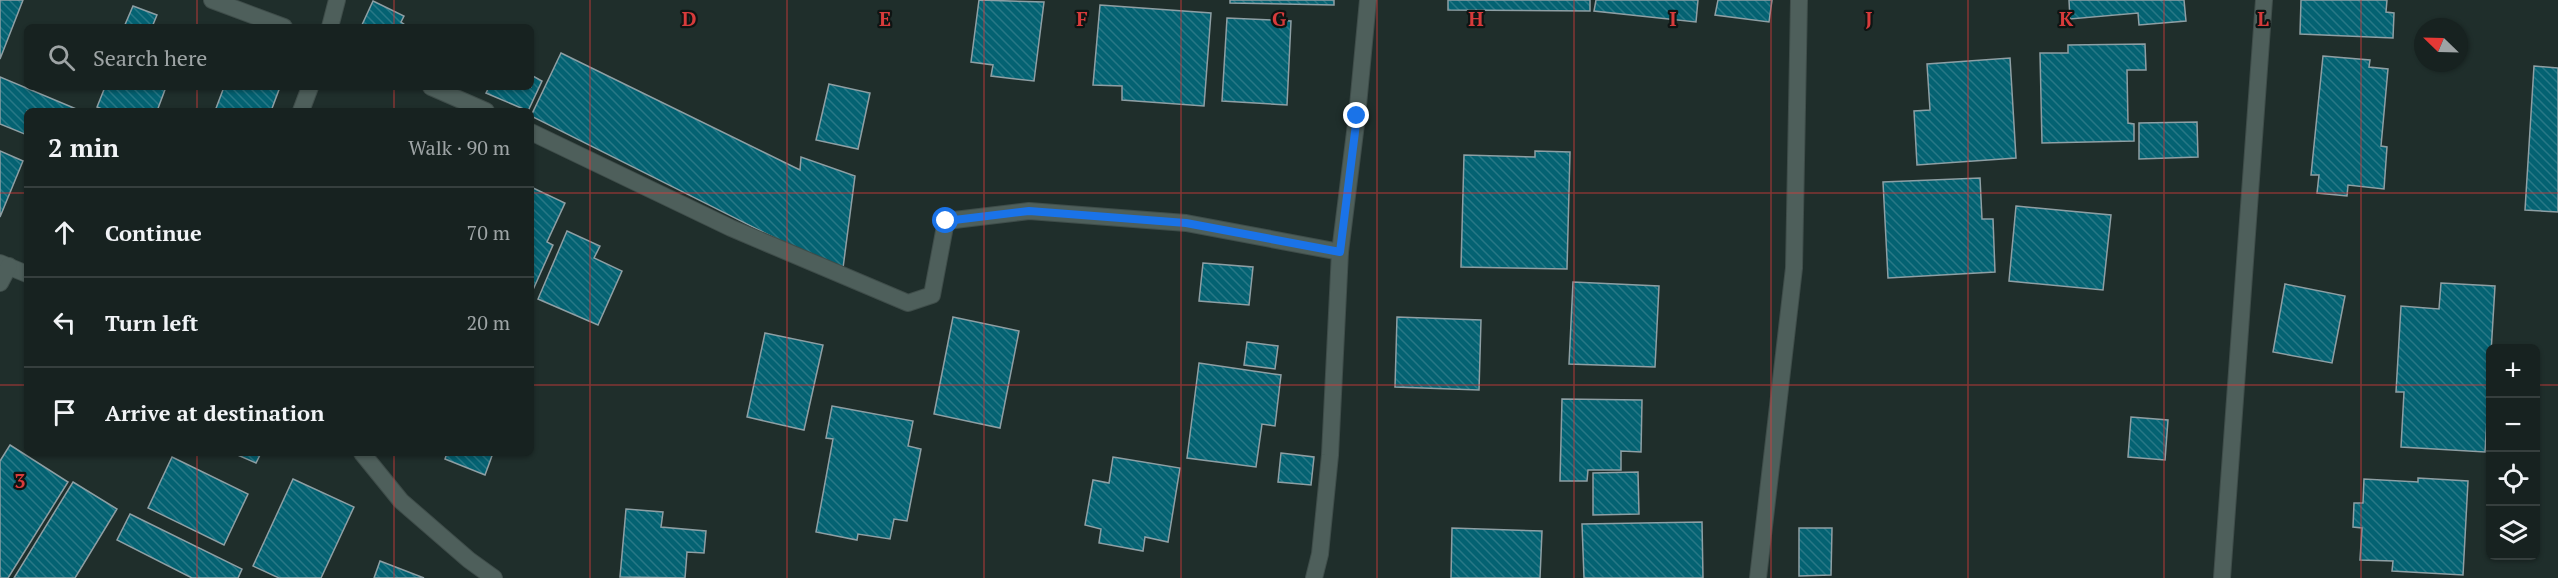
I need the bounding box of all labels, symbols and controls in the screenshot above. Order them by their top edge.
text: D [682,5,696,32]
text: E [879,5,891,32]
text: F [1076,5,1088,32]
text: G [1272,5,1286,32]
text: H [1468,5,1484,32]
text: I [1669,5,1677,32]
text: J [1865,5,1873,32]
text: K [2059,5,2074,32]
text: L [2257,5,2269,32]
north arrow [2414,18,2468,72]
search box [24,24,534,90]
icon: search [45,41,78,74]
text: Search here [93,43,207,72]
route end [1343,102,1369,128]
text: 2 min [48,130,119,164]
text: Walk · 90 m [408,134,510,161]
route start [932,207,958,233]
icon: ahead [48,216,81,249]
text: Continue [105,218,202,247]
text: 70 m [467,219,510,246]
icon: left [48,306,81,339]
text: Turn left [105,308,198,337]
text: 20 m [467,309,510,336]
map controls [2486,344,2540,560]
button: + [2486,344,2540,398]
icon: arrive [48,396,81,429]
text: Arrive at destination [105,398,324,427]
button: − [2486,398,2540,452]
button: locate [2486,452,2540,506]
text: 3 [14,467,26,494]
button: layers [2486,506,2540,560]

